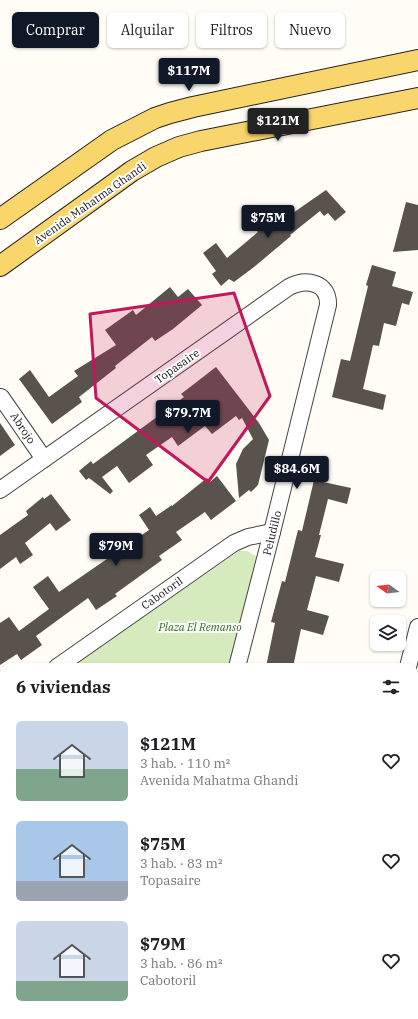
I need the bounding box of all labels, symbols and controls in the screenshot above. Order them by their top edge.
chip: Comprar [12,12,99,48]
chip: Alquilar [107,12,188,48]
chip: Filtros [196,12,267,48]
chip: Nuevo [275,12,345,48]
pin: $117M [161,58,217,92]
text: $117M [168,62,210,79]
pin: $121M [250,108,306,142]
text: $121M [257,112,299,129]
street label: Avenida Mahatma Ghandi [31,159,149,247]
pin: $75M [244,205,292,239]
text: $75M [251,209,285,226]
street label: Topasaire [152,345,202,386]
pin: $79.7M [155,400,221,434]
text: $79.7M [165,404,211,421]
street label: Abrojo [7,410,39,446]
pin: $84.6M [264,456,330,490]
text: $84.6M [274,460,320,477]
street label: Peludillo [260,509,284,557]
pin: $79M [92,533,140,567]
text: $79M [99,537,133,554]
north arrow [370,571,406,607]
map controls [370,571,406,651]
street label: Cabotoril [139,574,185,612]
button: layers [370,615,406,651]
park label: Plaza El Remanso [157,620,242,634]
text: 6 viviendas [16,676,111,698]
icon: filters [380,676,402,698]
text: $121M [140,733,196,755]
icon: home [48,737,96,785]
icon: heart [380,750,402,772]
text: 3 hab. · 110 m² [140,755,230,772]
text: Avenida Mahatma Ghandi [140,772,298,789]
text: $75M [140,833,186,855]
icon: home [48,837,96,885]
icon: heart [380,850,402,872]
text: 3 hab. · 83 m² [140,855,223,872]
text: Topasaire [140,872,201,889]
text: $79M [140,933,186,955]
icon: home [48,937,96,985]
icon: heart [380,950,402,972]
text: 3 hab. · 86 m² [140,955,223,972]
text: Cabotoril [140,972,196,989]

